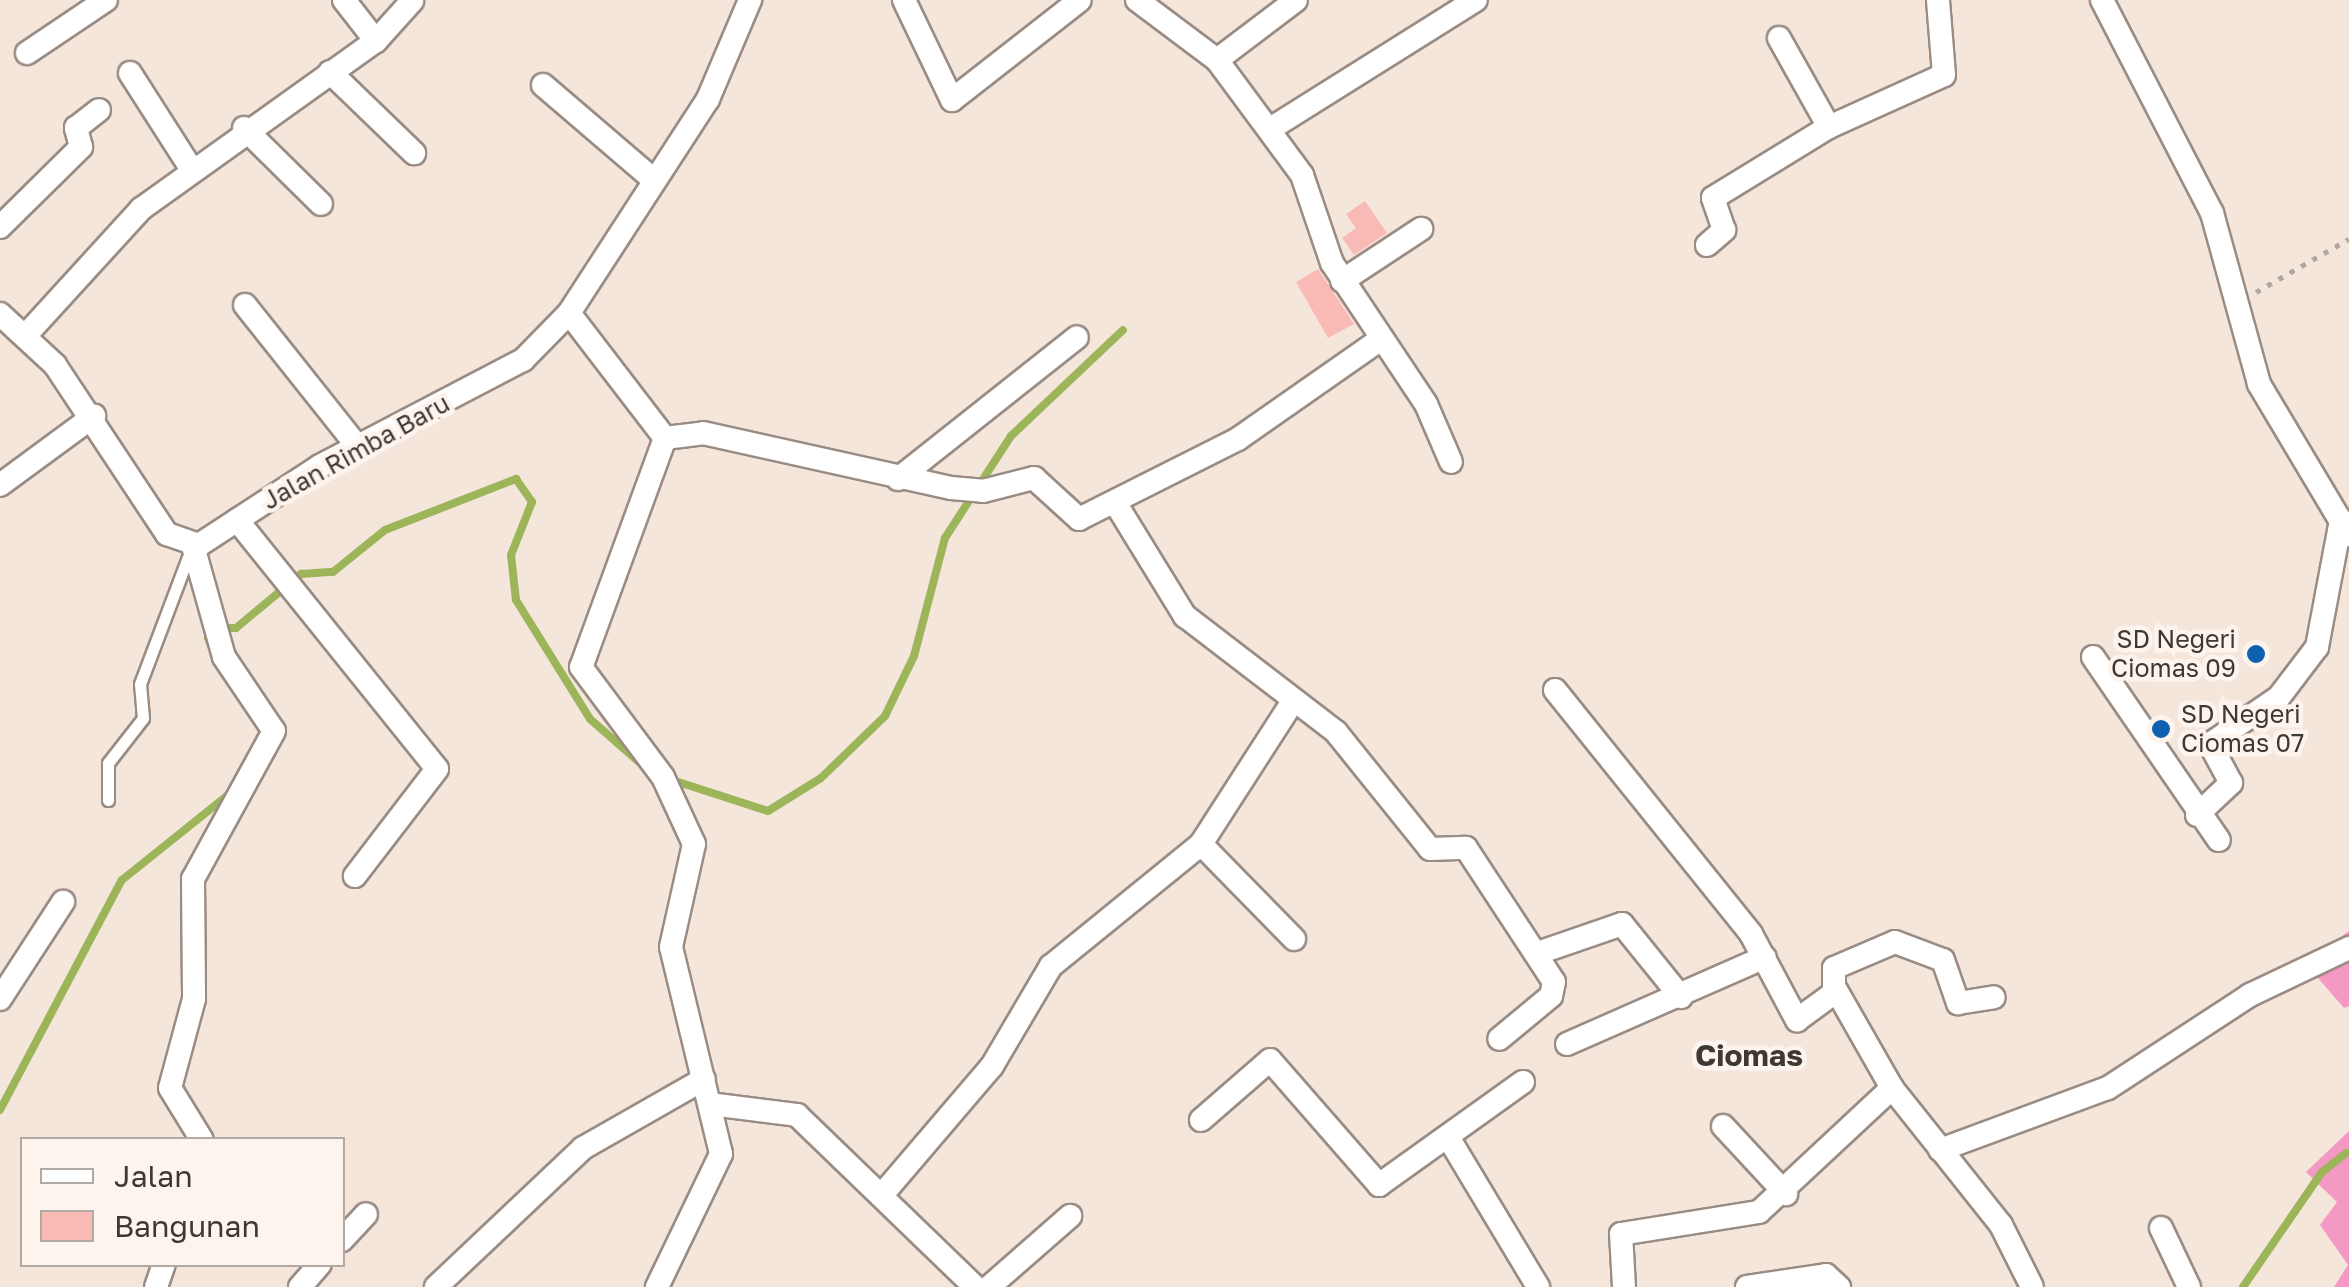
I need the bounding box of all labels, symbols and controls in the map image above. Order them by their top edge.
street label: Jalan Rimba Baru [257,388,455,516]
place label: SD Negeri Ciomas 09 [2111,625,2236,684]
marker: SD Negeri Ciomas 09 [2245,643,2267,665]
place label: SD Negeri Ciomas 07 [2181,700,2304,759]
marker: SD Negeri Ciomas 07 [2150,718,2172,740]
district label: Ciomas [1695,1037,1803,1073]
legend [20,1137,345,1267]
text: Jalan [114,1158,193,1194]
text: Bangunan [114,1208,260,1244]

